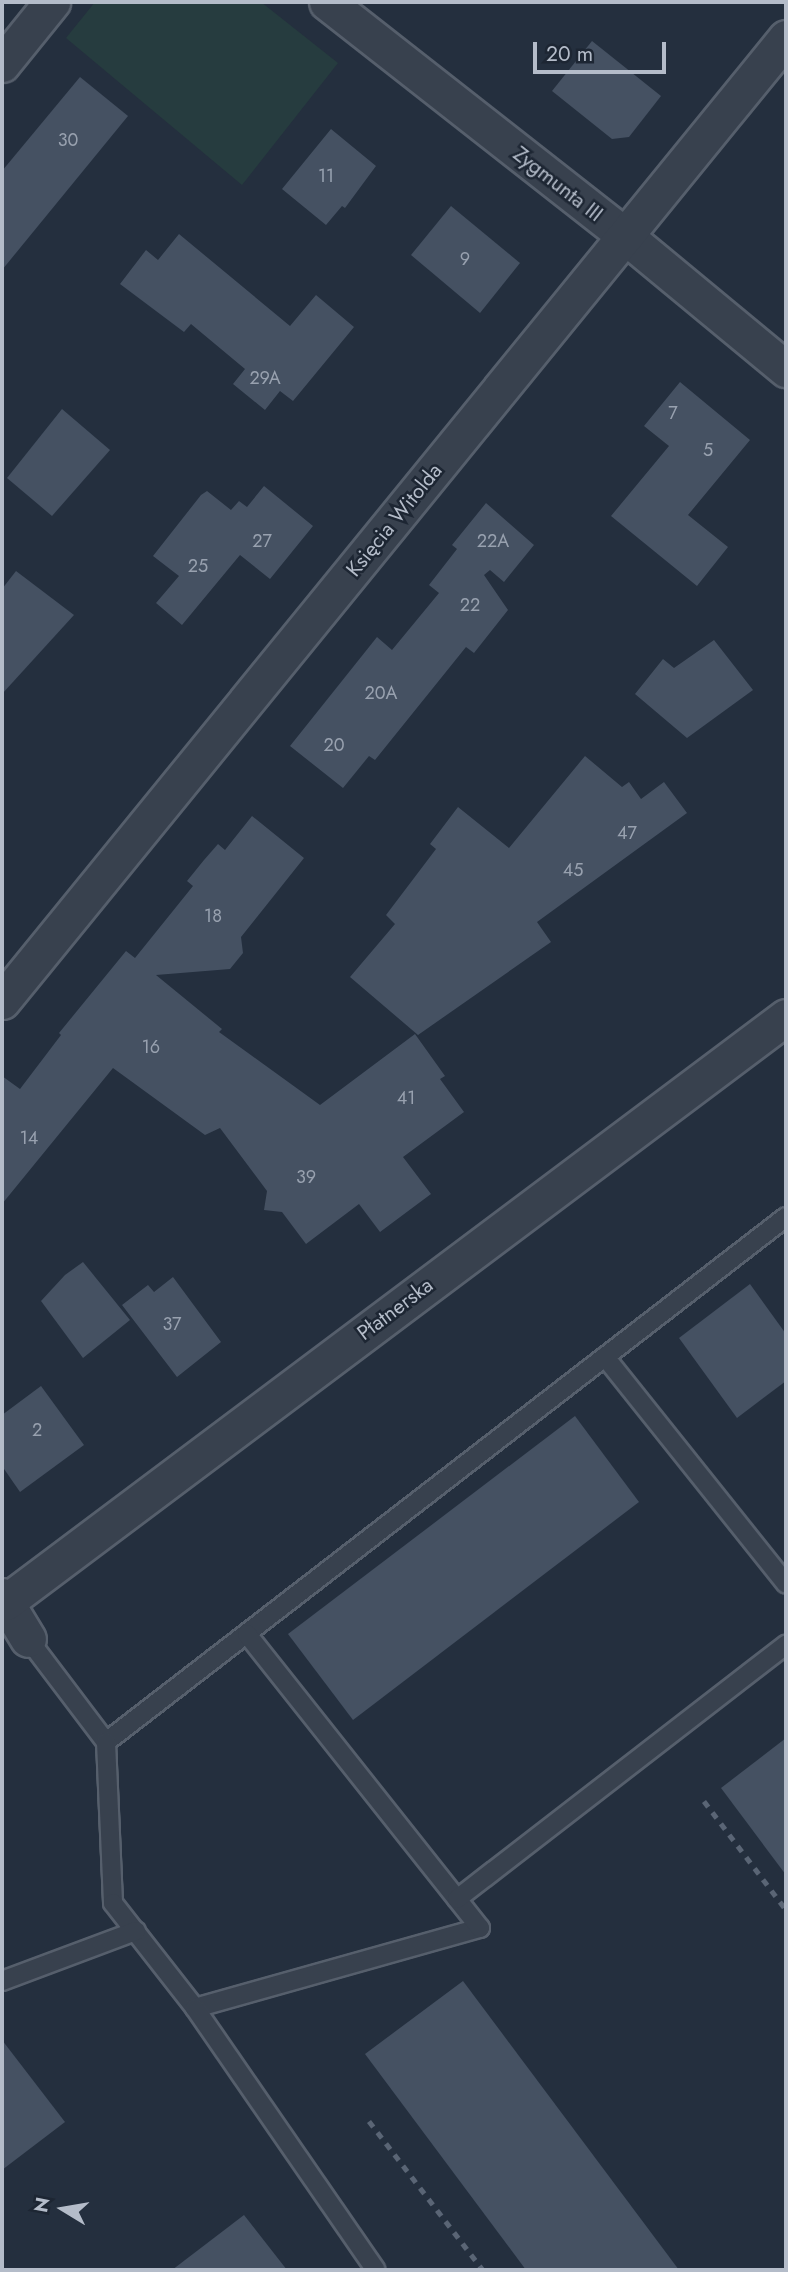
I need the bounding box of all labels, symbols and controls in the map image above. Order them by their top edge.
scale bar [536,28,669,72]
text: 20 m [546,39,593,69]
house number: 30 [58,129,78,151]
street label: Zygmunta III [508,141,608,227]
house number: 11 [318,165,334,187]
house number: 9 [460,248,470,270]
house number: 29A [249,367,281,389]
house number: 7 [668,402,678,424]
house number: 5 [703,439,713,461]
street label: Księcia Witolda [341,458,447,582]
house number: 27 [252,530,272,552]
house number: 22A [477,530,509,552]
house number: 25 [188,555,208,577]
house number: 22 [460,594,480,616]
house number: 20A [365,682,397,704]
house number: 20 [323,734,345,756]
house number: 47 [617,822,637,844]
house number: 45 [563,859,583,881]
house number: 18 [204,905,222,927]
house number: 16 [142,1036,160,1058]
house number: 41 [397,1087,415,1109]
house number: 14 [20,1127,38,1149]
house number: 39 [296,1166,316,1188]
street label: Płatnerska [352,1272,438,1346]
house number: 37 [162,1313,182,1335]
house number: 2 [32,1419,42,1441]
north arrow [28,2174,98,2244]
text: N [27,2195,57,2215]

